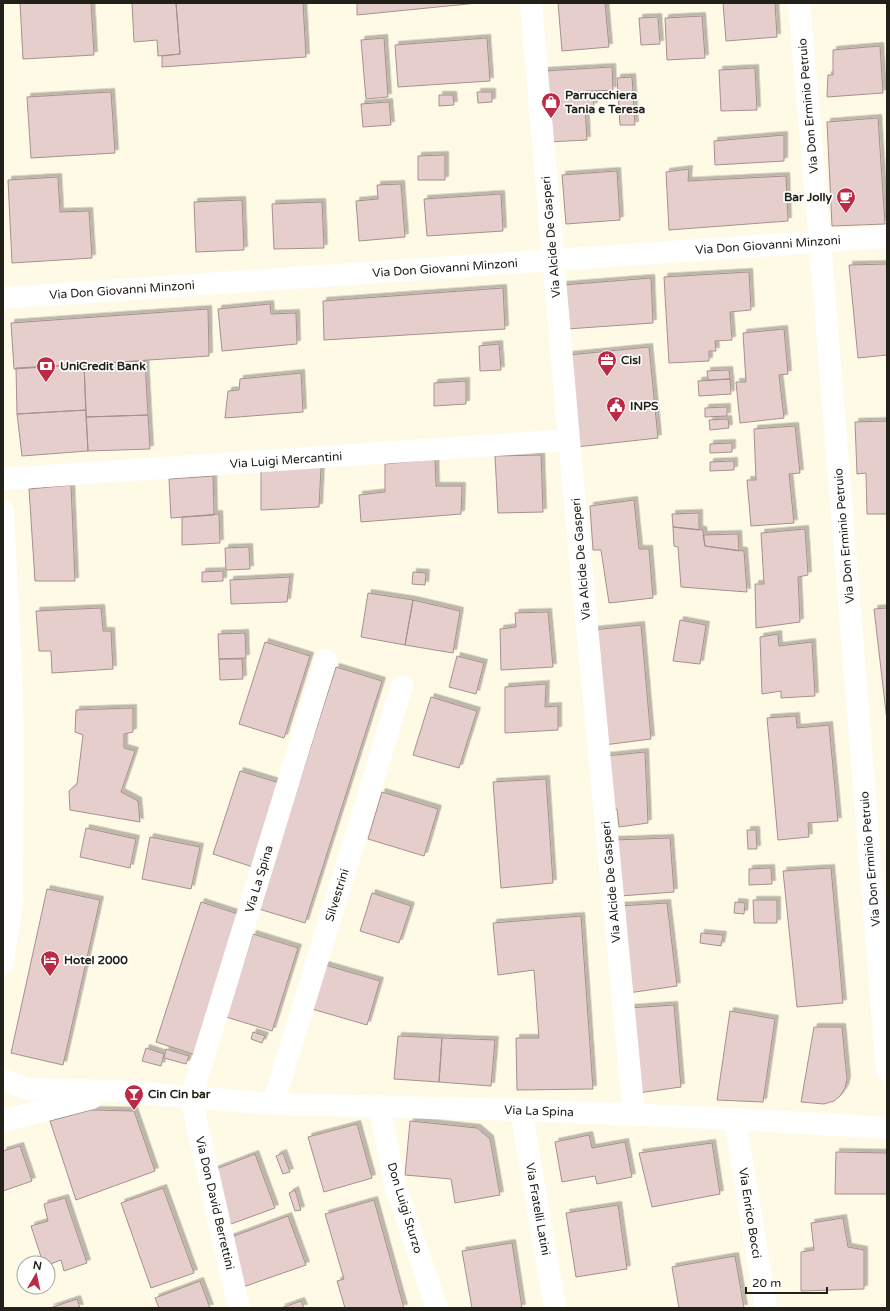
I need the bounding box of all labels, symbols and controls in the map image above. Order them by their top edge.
street label: Via Don Erminio Petruio [795,38,821,174]
place label: Parrucchiera Tania e Teresa [564,88,645,116]
shop icon: Parrucchiera Tania e Teresa [540,91,562,119]
street label: Via Alcide De Gasperi [539,176,563,298]
cafe icon: Bar Jolly [835,186,857,214]
place label: Bar Jolly [784,190,833,205]
street label: Via Don Giovanni Minzoni [695,233,841,257]
street label: Via Don Giovanni Minzoni [372,256,518,280]
street label: Via Don Giovanni Minzoni [49,278,195,302]
office icon: Cisl [596,349,618,377]
place label: Cisl [621,353,641,367]
bank icon: UniCredit Bank [35,355,57,383]
place label: UniCredit Bank [60,359,146,373]
public building icon: INPS [605,395,627,423]
place label: INPS [630,399,659,413]
street label: Via Luigi Mercantini [229,449,343,471]
street label: Via Don Erminio Petruio [831,468,857,604]
street label: Via Alcide De Gasperi [569,498,593,620]
street label: Via Don Erminio Petruio [857,791,883,927]
street label: Via Alcide De Gasperi [599,821,623,943]
street label: Via La Spina [242,844,276,914]
street label: Silvestrini [322,867,352,923]
hotel icon: Hotel 2000 [39,949,61,977]
place label: Hotel 2000 [64,953,128,967]
bar icon: Cin Cin bar [123,1083,145,1111]
place label: Cin Cin bar [148,1087,211,1101]
street label: Via La Spina [504,1103,574,1119]
street label: Via Don David Berrettini [193,1135,237,1271]
street label: Don Luigi Sturzo [385,1161,425,1255]
street label: Via Fratelli Latini [523,1161,553,1257]
street label: Via Enrico Bocci [736,1167,764,1259]
north arrow [16,1255,56,1295]
text: N [32,1259,43,1273]
scale bar [746,1269,827,1295]
text: 20 m [752,1276,781,1290]

